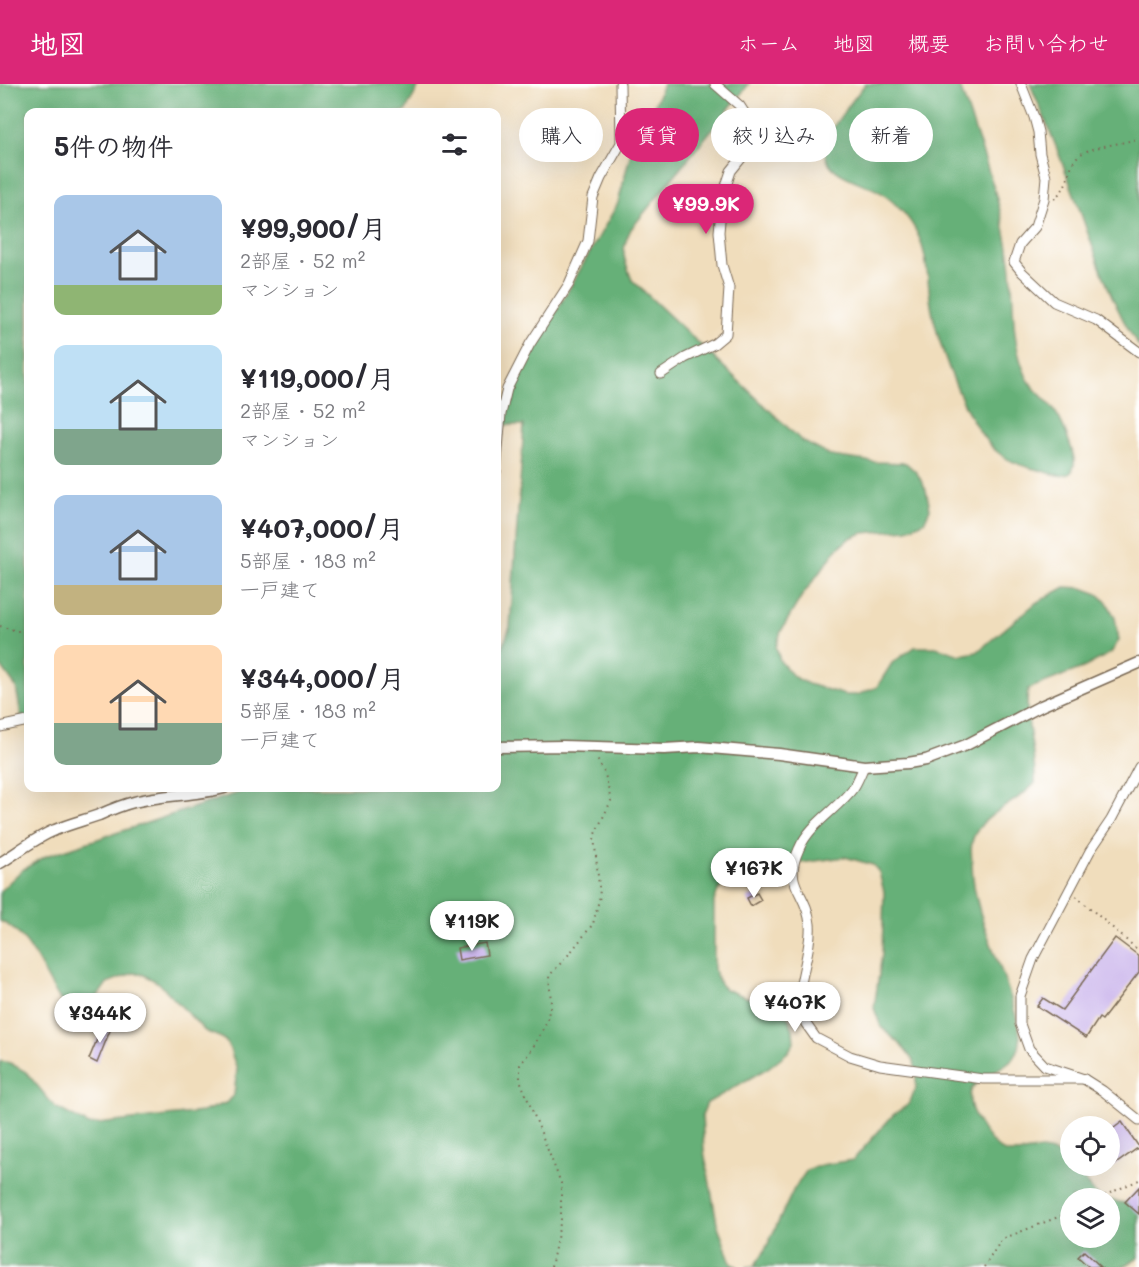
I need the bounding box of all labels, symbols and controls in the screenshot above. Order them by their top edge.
text: 地図 [30,25,86,61]
text: ホーム [738,29,800,56]
text: 地図 [833,29,875,56]
text: 概要 [908,29,950,56]
text: お問い合わせ [983,29,1109,56]
chip: 購入 [519,108,603,162]
chip: 賃貸 [615,108,699,162]
chip: 絞り込み [711,108,837,162]
chip: 新着 [849,108,933,162]
icon: filters [438,128,471,161]
text: 5件の物件 [54,129,173,163]
pin: ¥99.9K [657,184,755,235]
text: ¥99.9K [672,190,740,216]
text: ¥99,900/月 [240,211,387,245]
icon: home [102,219,174,291]
text: 2部屋 · 52 m² [240,247,365,273]
text: マンション [240,276,339,302]
text: ¥119,000/月 [240,361,395,395]
icon: home [102,369,174,441]
text: 2部屋 · 52 m² [240,397,365,423]
text: マンション [240,426,339,452]
text: ¥407,000/月 [240,511,404,545]
icon: home [102,519,174,591]
text: 5部屋 · 183 m² [240,547,376,573]
text: 一戸建て [240,576,320,602]
text: ¥344,000/月 [240,661,405,695]
icon: home [102,669,174,741]
text: 5部屋 · 183 m² [240,697,376,723]
text: 一戸建て [240,726,320,752]
pin: ¥167K [712,848,796,899]
text: ¥167K [725,854,783,880]
pin: ¥119K [430,901,514,952]
text: ¥119K [444,907,500,933]
pin: ¥407K [753,982,837,1033]
text: ¥407K [764,988,826,1014]
pin: ¥344K [58,993,142,1044]
text: ¥344K [68,999,132,1025]
map controls [1060,1116,1120,1248]
button: locate [1060,1116,1120,1176]
button: layers [1060,1188,1120,1248]

